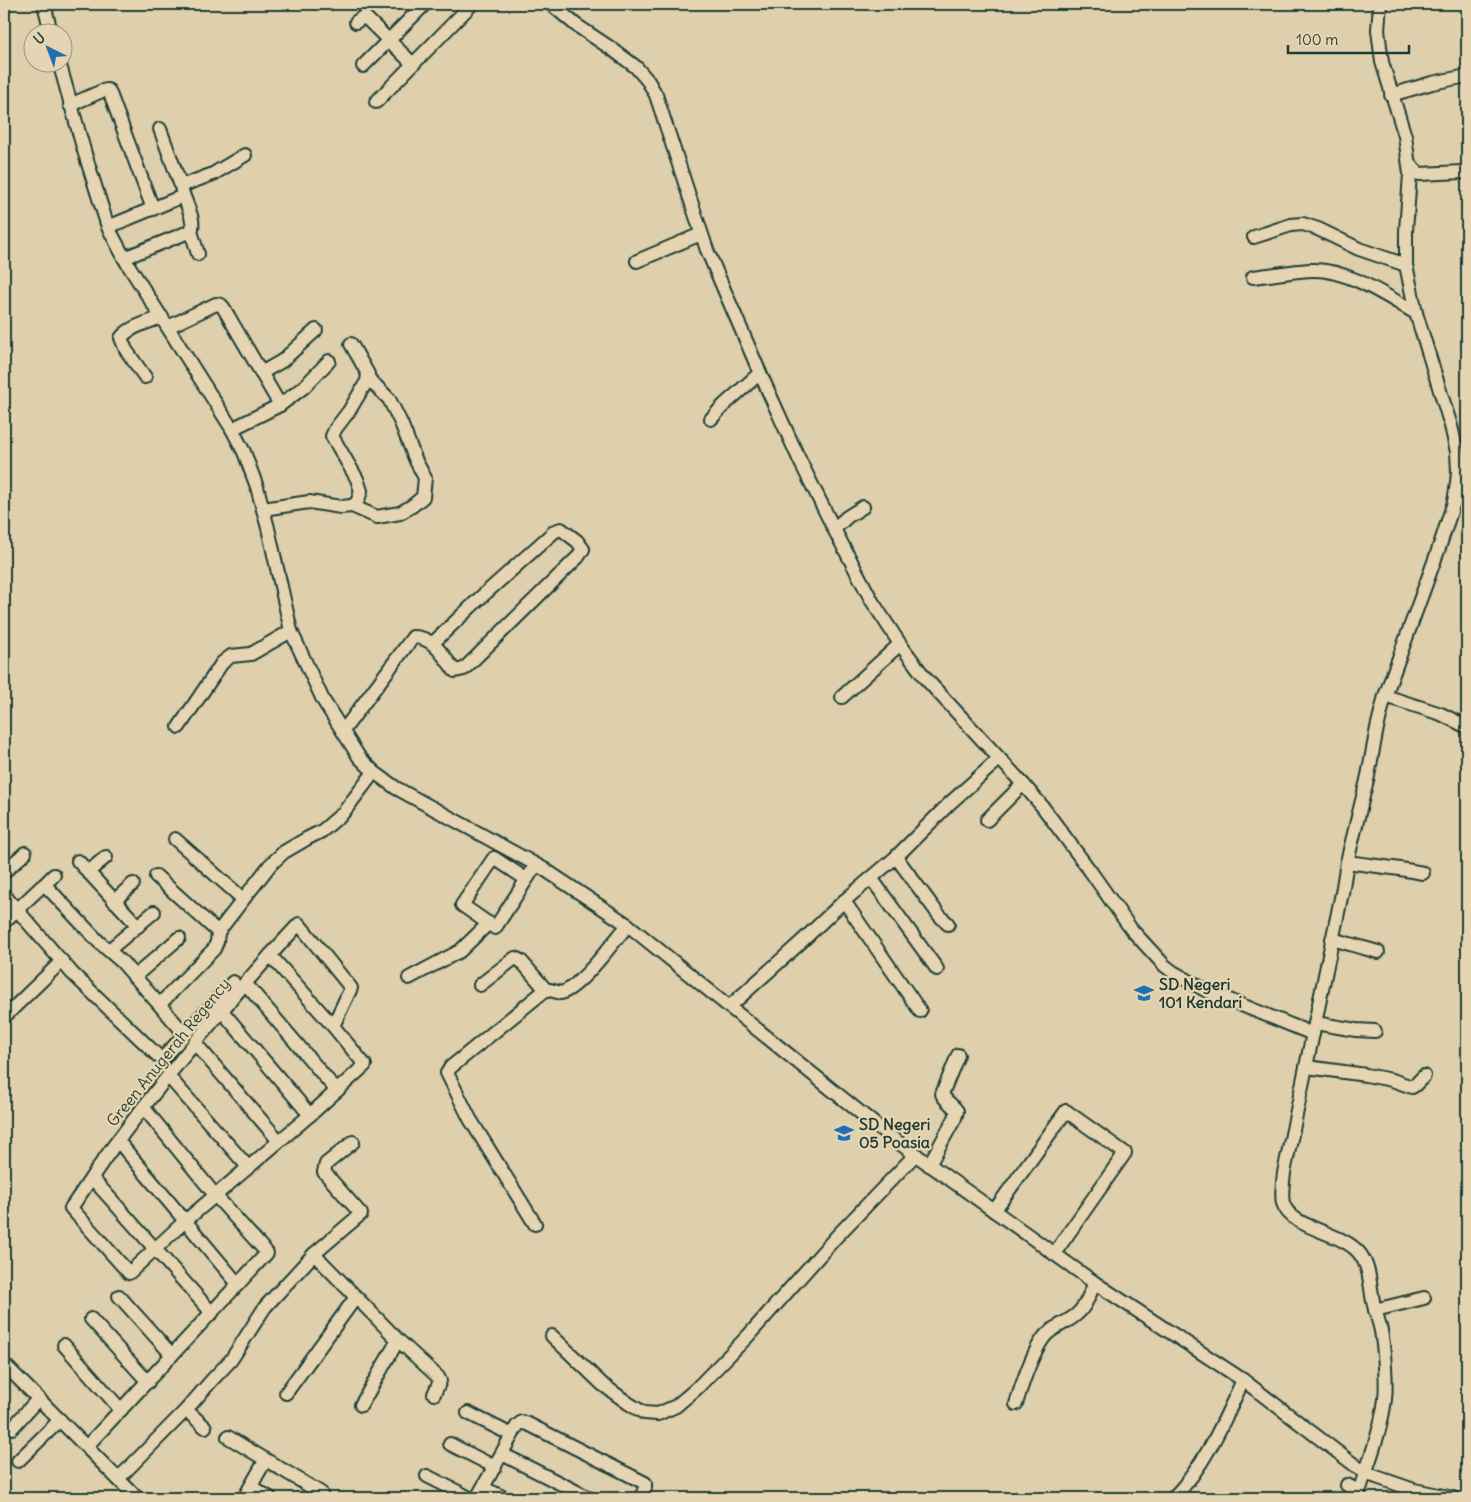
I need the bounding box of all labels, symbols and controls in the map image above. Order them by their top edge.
north arrow [22,22,72,72]
scale bar [1288,22,1410,54]
text: U [30,28,49,48]
text: 100 m [1296,30,1338,49]
street label: Green Anugerah Regency [102,974,234,1130]
place label: SD Negeri 101 Kendari [1159,974,1242,1012]
school or university icon: SD Negeri 101 Kendari [1133,982,1155,1004]
place label: SD Negeri 05 Poasia [859,1114,930,1152]
school or university icon: SD Negeri 05 Poasia [833,1122,855,1144]

